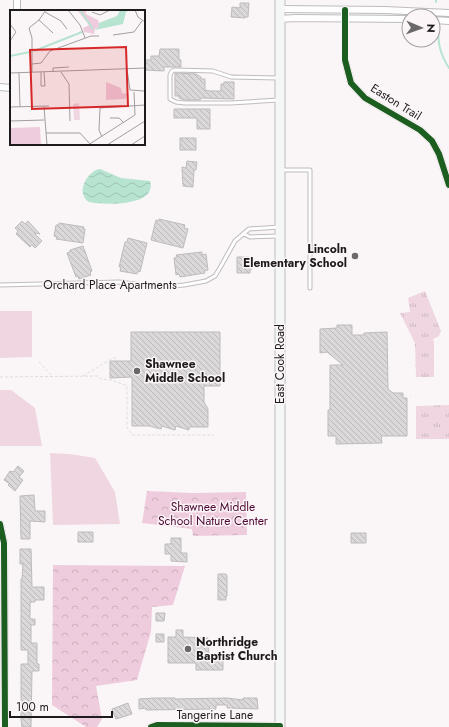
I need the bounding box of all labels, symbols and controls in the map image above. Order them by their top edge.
north arrow [401,8,441,48]
inset map [10,10,145,145]
text: N [423,24,439,33]
street label: Easton Trail [367,79,425,125]
place label: Lincoln Elementary School [243,240,347,272]
marker: Lincoln Elementary School [350,251,360,261]
street label: Orchard Place Apartments [43,276,177,294]
street label: East Cook Road [271,324,289,404]
place label: Shawnee Middle School [145,355,225,387]
marker: Shawnee Middle School [132,366,142,376]
park label: Shawnee Middle School Nature Center [158,498,269,530]
place label: Northridge Baptist Church [196,633,278,665]
marker: Northridge Baptist Church [183,644,193,654]
scale bar [10,693,112,719]
text: 100 m [16,698,49,716]
street label: Tangerine Lane [177,706,253,724]

